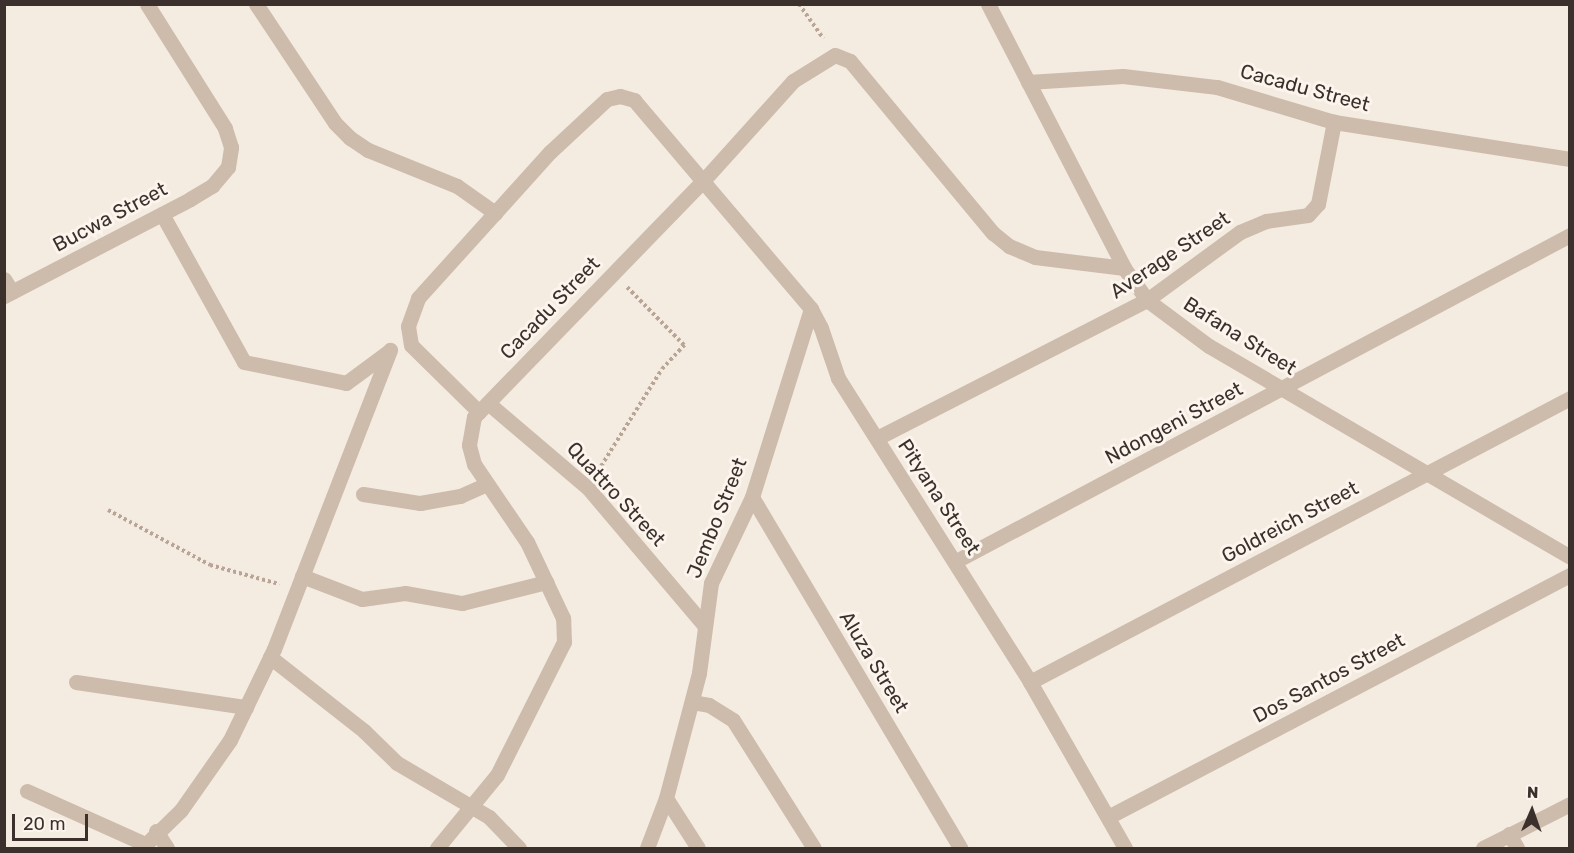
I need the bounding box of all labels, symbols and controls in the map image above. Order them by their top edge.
street label: Cacadu Street [1238,59,1372,117]
street label: Bucwa Street [49,177,171,257]
street label: Average Street [1106,206,1234,304]
street label: Cacadu Street [495,252,605,364]
street label: Bafana Street [1179,292,1301,380]
street label: Ndongeni Street [1101,377,1247,469]
street label: Pityana Street [893,435,985,559]
street label: Quattro Street [562,437,670,551]
street label: Jembo Street [682,454,752,582]
street label: Goldreich Street [1218,476,1362,568]
street label: Aluza Street [834,607,914,717]
street label: Dos Santos Street [1249,628,1409,728]
north arrow [1502,781,1562,841]
text: N [1527,783,1539,802]
scale bar [15,802,92,840]
text: 20 m [23,813,65,835]

